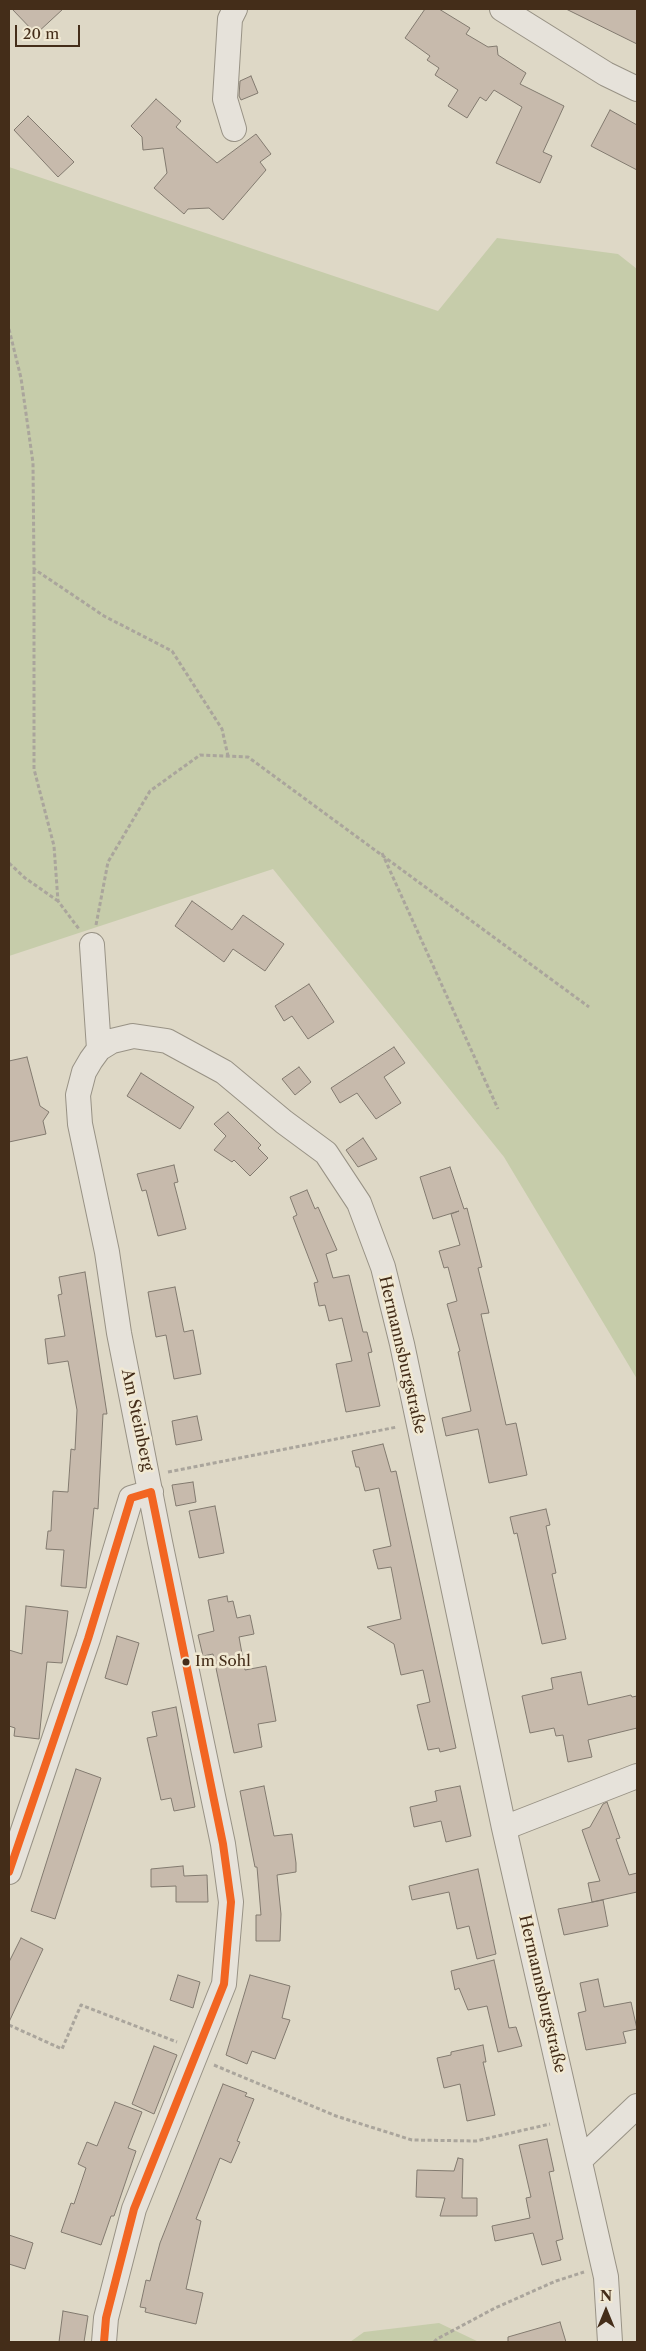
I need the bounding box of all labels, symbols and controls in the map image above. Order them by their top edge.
scale bar [18,15,82,47]
text: 20 m [23,24,59,43]
street label: Hermannsburgstraße [374,1274,430,1436]
street label: Am Steinberg [117,1367,157,1473]
place label: Im Sohl [195,1653,251,1671]
marker: Im Sohl [181,1657,191,1667]
street label: Hermannsburgstraße [514,1913,570,2075]
north arrow [581,2286,631,2336]
text: N [600,2287,612,2305]

